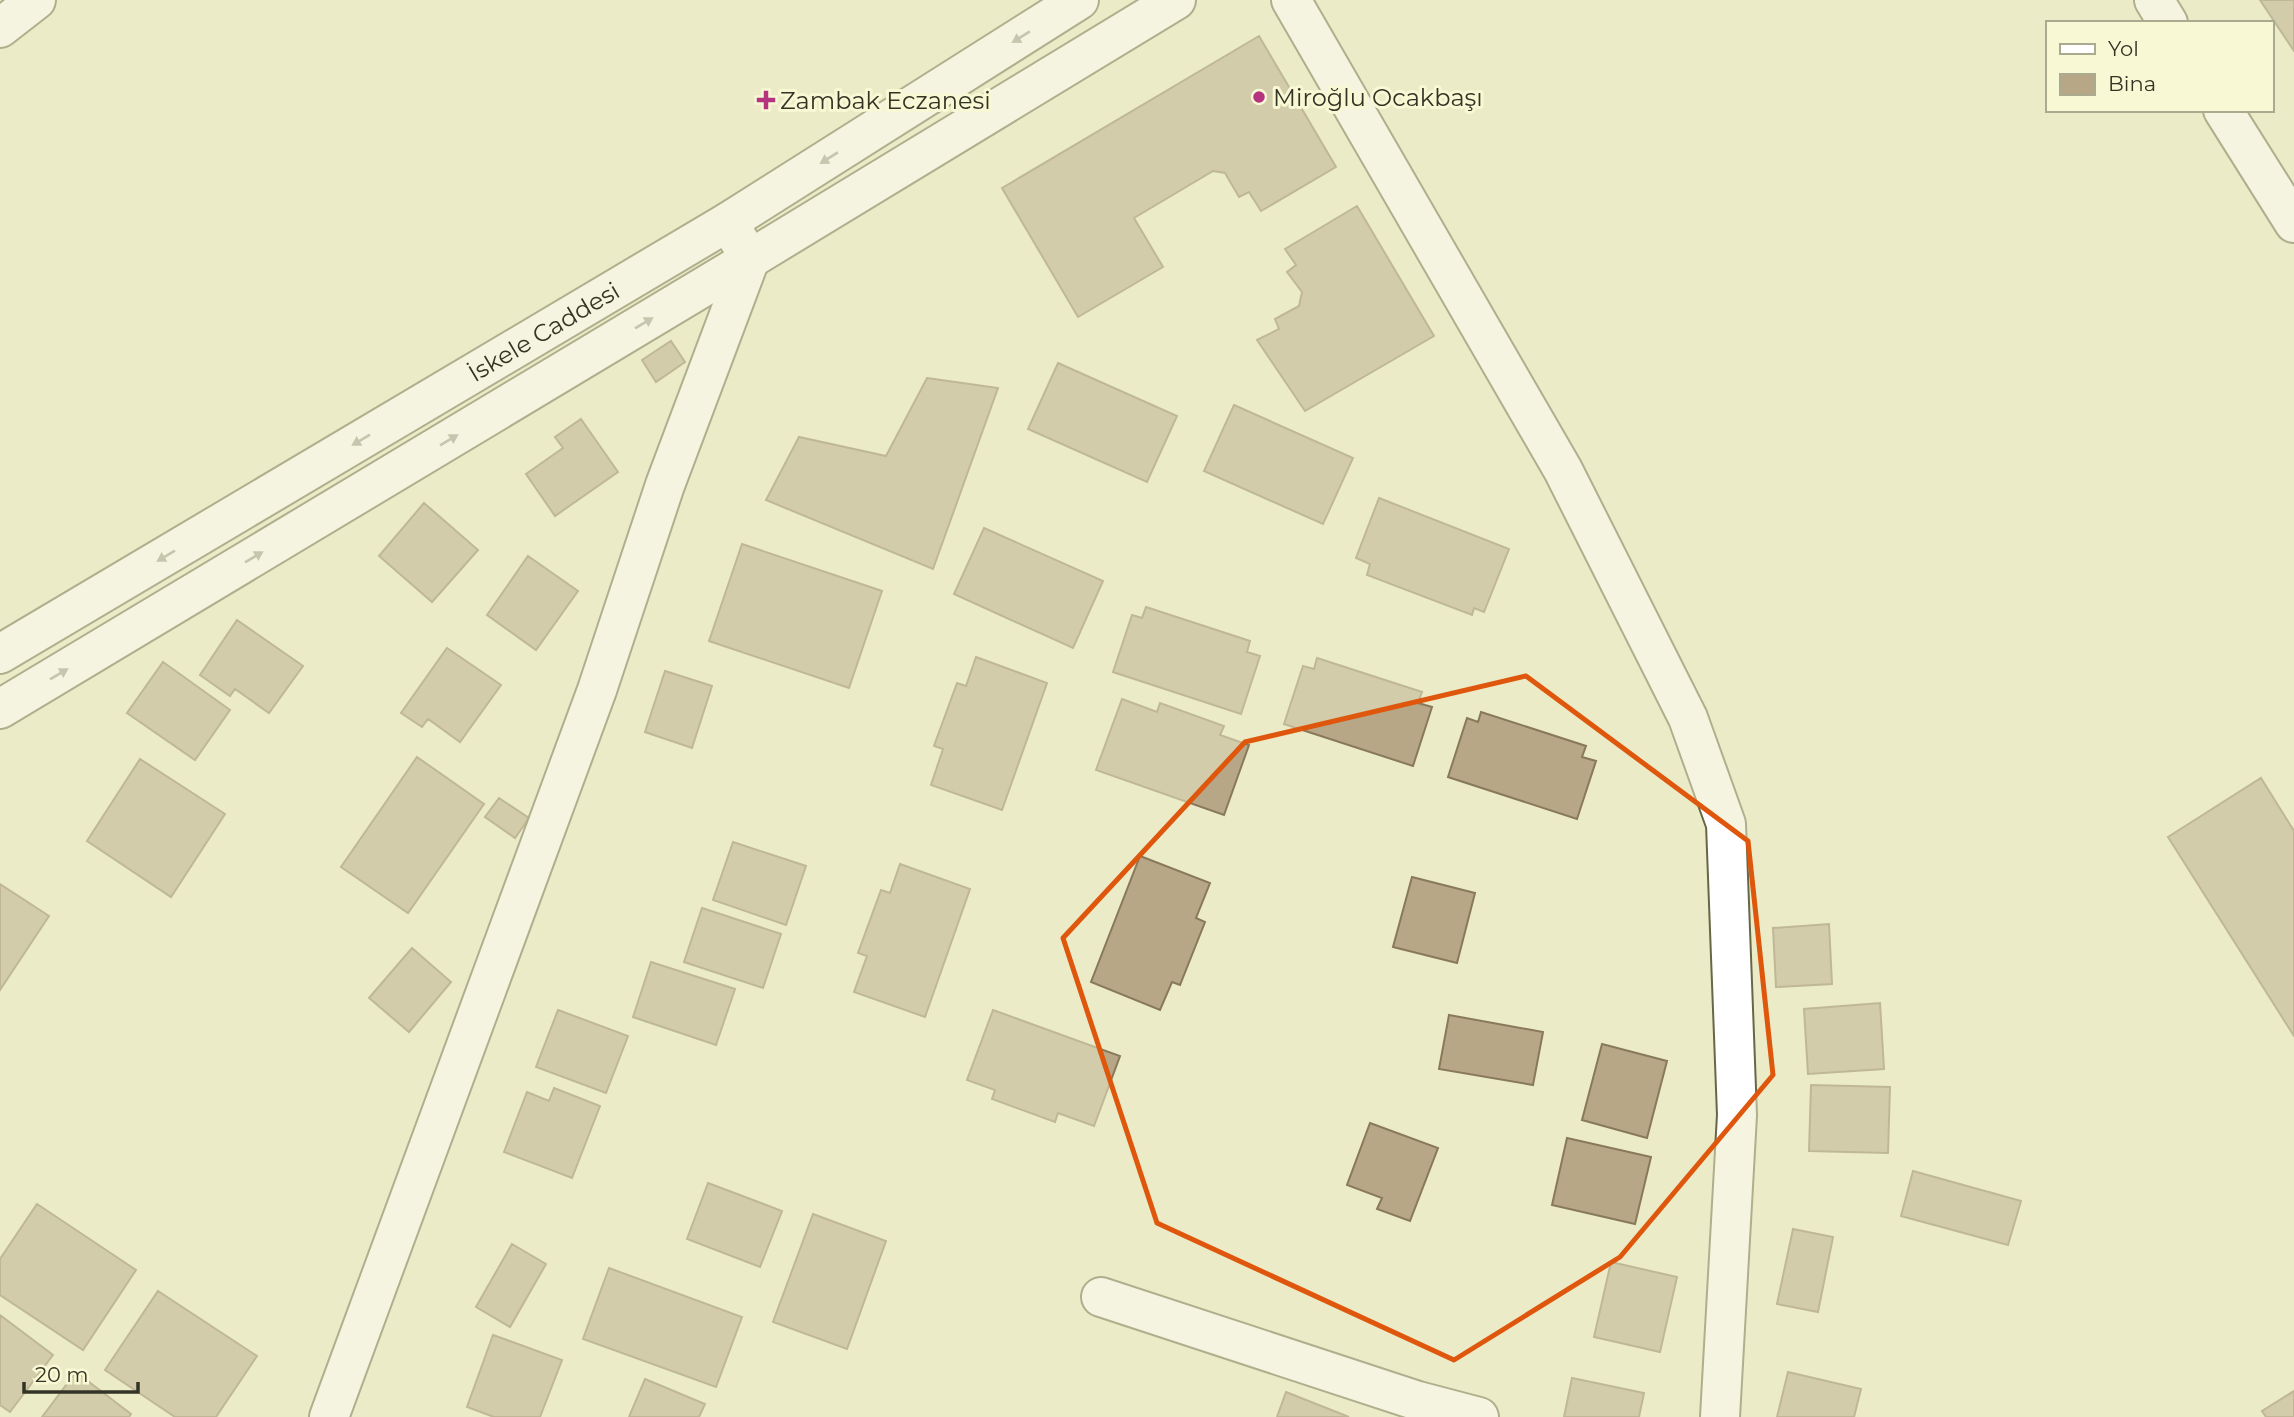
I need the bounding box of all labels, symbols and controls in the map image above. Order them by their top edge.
legend [2046,21,2273,112]
one-way arrow [1012,30,1031,43]
text: Yol [2108,36,2139,61]
text: Bina [2108,71,2156,96]
place label: Miroğlu Ocakbaşı [1273,83,1483,112]
place label: Zambak Eczanesi [780,86,991,115]
marker: Miroğlu Ocakbaşı [1251,89,1267,105]
marker: Zambak Eczanesi [758,92,774,108]
one-way arrow [820,152,839,165]
street label: İskele Caddesi [463,275,624,388]
one-way arrow [634,316,653,329]
one-way arrow [352,433,371,446]
one-way arrow [439,433,458,446]
one-way arrow [156,550,175,562]
one-way arrow [244,551,263,563]
one-way arrow [49,668,68,680]
scale bar [24,1350,138,1394]
text: 20 m [35,1362,89,1387]

